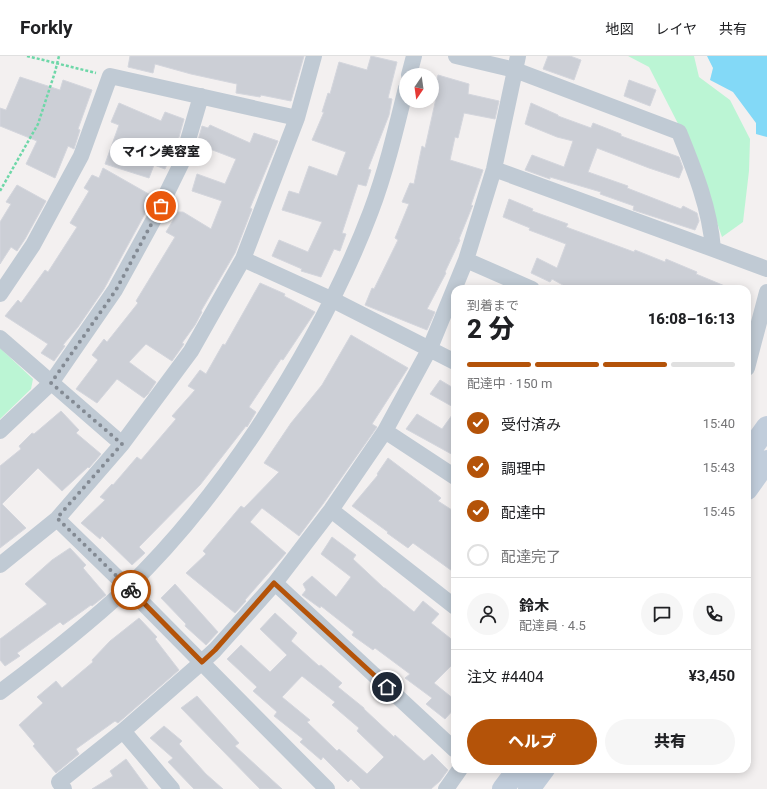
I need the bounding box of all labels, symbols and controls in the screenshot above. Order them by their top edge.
text: Forkly [20,16,73,39]
text: 地図 [605,21,633,37]
text: レイヤ [655,21,697,37]
text: 共有 [719,21,747,37]
north arrow [399,68,439,108]
map controls [399,68,439,108]
callout: マイン美容室 [110,138,212,166]
text: マイン美容室 [122,144,200,159]
pin [144,189,178,223]
icon: bag [150,195,172,217]
text: 到着まで [467,298,519,313]
text: 16:08–16:13 [648,310,735,328]
text: 2 分 [467,314,514,344]
text: 配達中 · 150 m [467,376,552,391]
icon: check [467,412,489,434]
text: 受付済み [501,416,561,434]
text: 15:40 [703,416,735,431]
icon: check [467,456,489,478]
text: 調理中 [501,460,546,478]
text: 15:43 [703,460,735,475]
icon: check [467,500,489,522]
text: 配達中 [501,504,546,522]
text: 15:45 [703,504,735,519]
text: 配達完了 [501,548,561,566]
courier [111,570,151,610]
icon: bike [120,579,142,601]
button: person [467,593,509,635]
button: chat [641,593,683,635]
button: phone [693,593,735,635]
text: 鈴木 [519,597,549,615]
text: 配達員 · 4.5 [519,618,586,633]
text: ¥3,450 [689,667,735,685]
text: 注文 #4404 [467,668,544,686]
pin [370,670,404,704]
icon: home [376,676,398,698]
button: ヘルプ [467,719,597,765]
button: 共有 [605,719,735,765]

